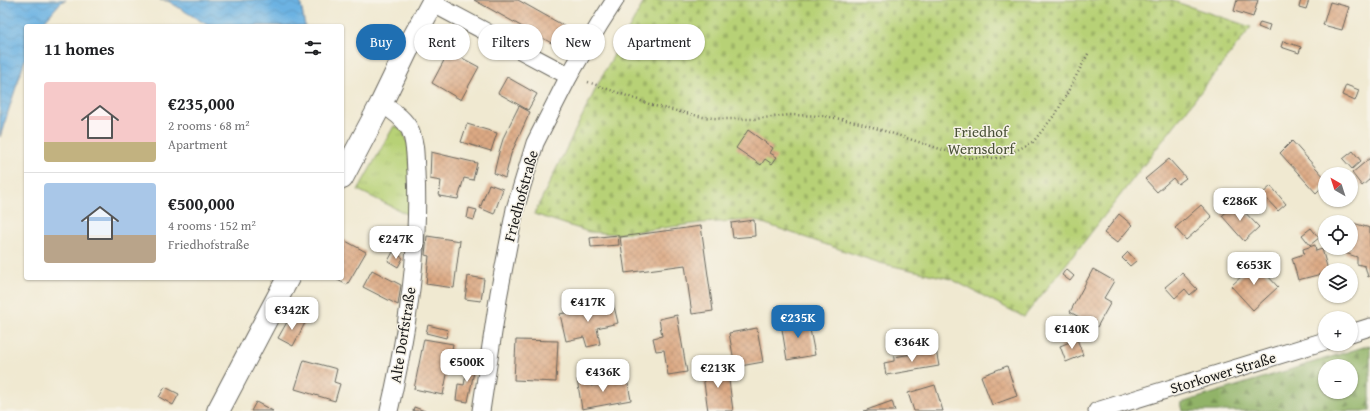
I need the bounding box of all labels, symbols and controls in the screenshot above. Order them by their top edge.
chip: Buy [356,24,406,60]
chip: Rent [414,24,470,60]
chip: Filters [478,24,543,60]
chip: New [551,24,605,60]
chip: Apartment [613,24,705,60]
text: 11 homes [44,36,115,61]
icon: filters [302,37,324,59]
text: €235,000 [168,91,234,116]
icon: home [76,98,124,146]
text: 2 rooms · 68 m² [168,116,250,135]
park label: Friedhof Wernsdorf [948,121,1016,159]
text: Apartment [168,135,228,154]
street label: Friedhofstraße [498,148,543,244]
north arrow [1318,167,1358,207]
map controls [1318,167,1358,399]
pin: €286K [1212,188,1268,222]
text: €500,000 [168,191,234,216]
text: €286K [1222,191,1258,210]
icon: home [76,199,124,247]
button: locate [1318,215,1358,255]
text: 4 rooms · 152 m² [168,216,256,235]
pin: €247K [368,226,424,260]
text: €247K [378,229,414,248]
text: Friedhofstraße [168,235,249,254]
pin: €653K [1226,252,1282,286]
text: €653K [1236,255,1272,274]
button: layers [1318,263,1358,303]
street label: Alte Dorfstraße [385,285,420,384]
pin: €417K [560,289,616,323]
text: €417K [570,292,606,311]
pin: €342K [264,297,320,331]
text: €342K [274,300,310,319]
pin: €235K [770,305,826,339]
text: €235K [780,308,816,327]
button: + [1318,311,1358,351]
pin: €140K [1044,316,1100,350]
text: €140K [1054,319,1090,338]
pin: €364K [884,329,940,363]
text: €364K [894,332,930,351]
street label: Storkower Straße [1167,346,1278,399]
pin: €500K [439,349,495,383]
text: €500K [449,352,485,371]
pin: €213K [690,355,746,389]
text: €213K [700,358,736,377]
pin: €436K [575,359,631,393]
button: − [1318,359,1358,399]
text: €436K [585,362,621,381]

